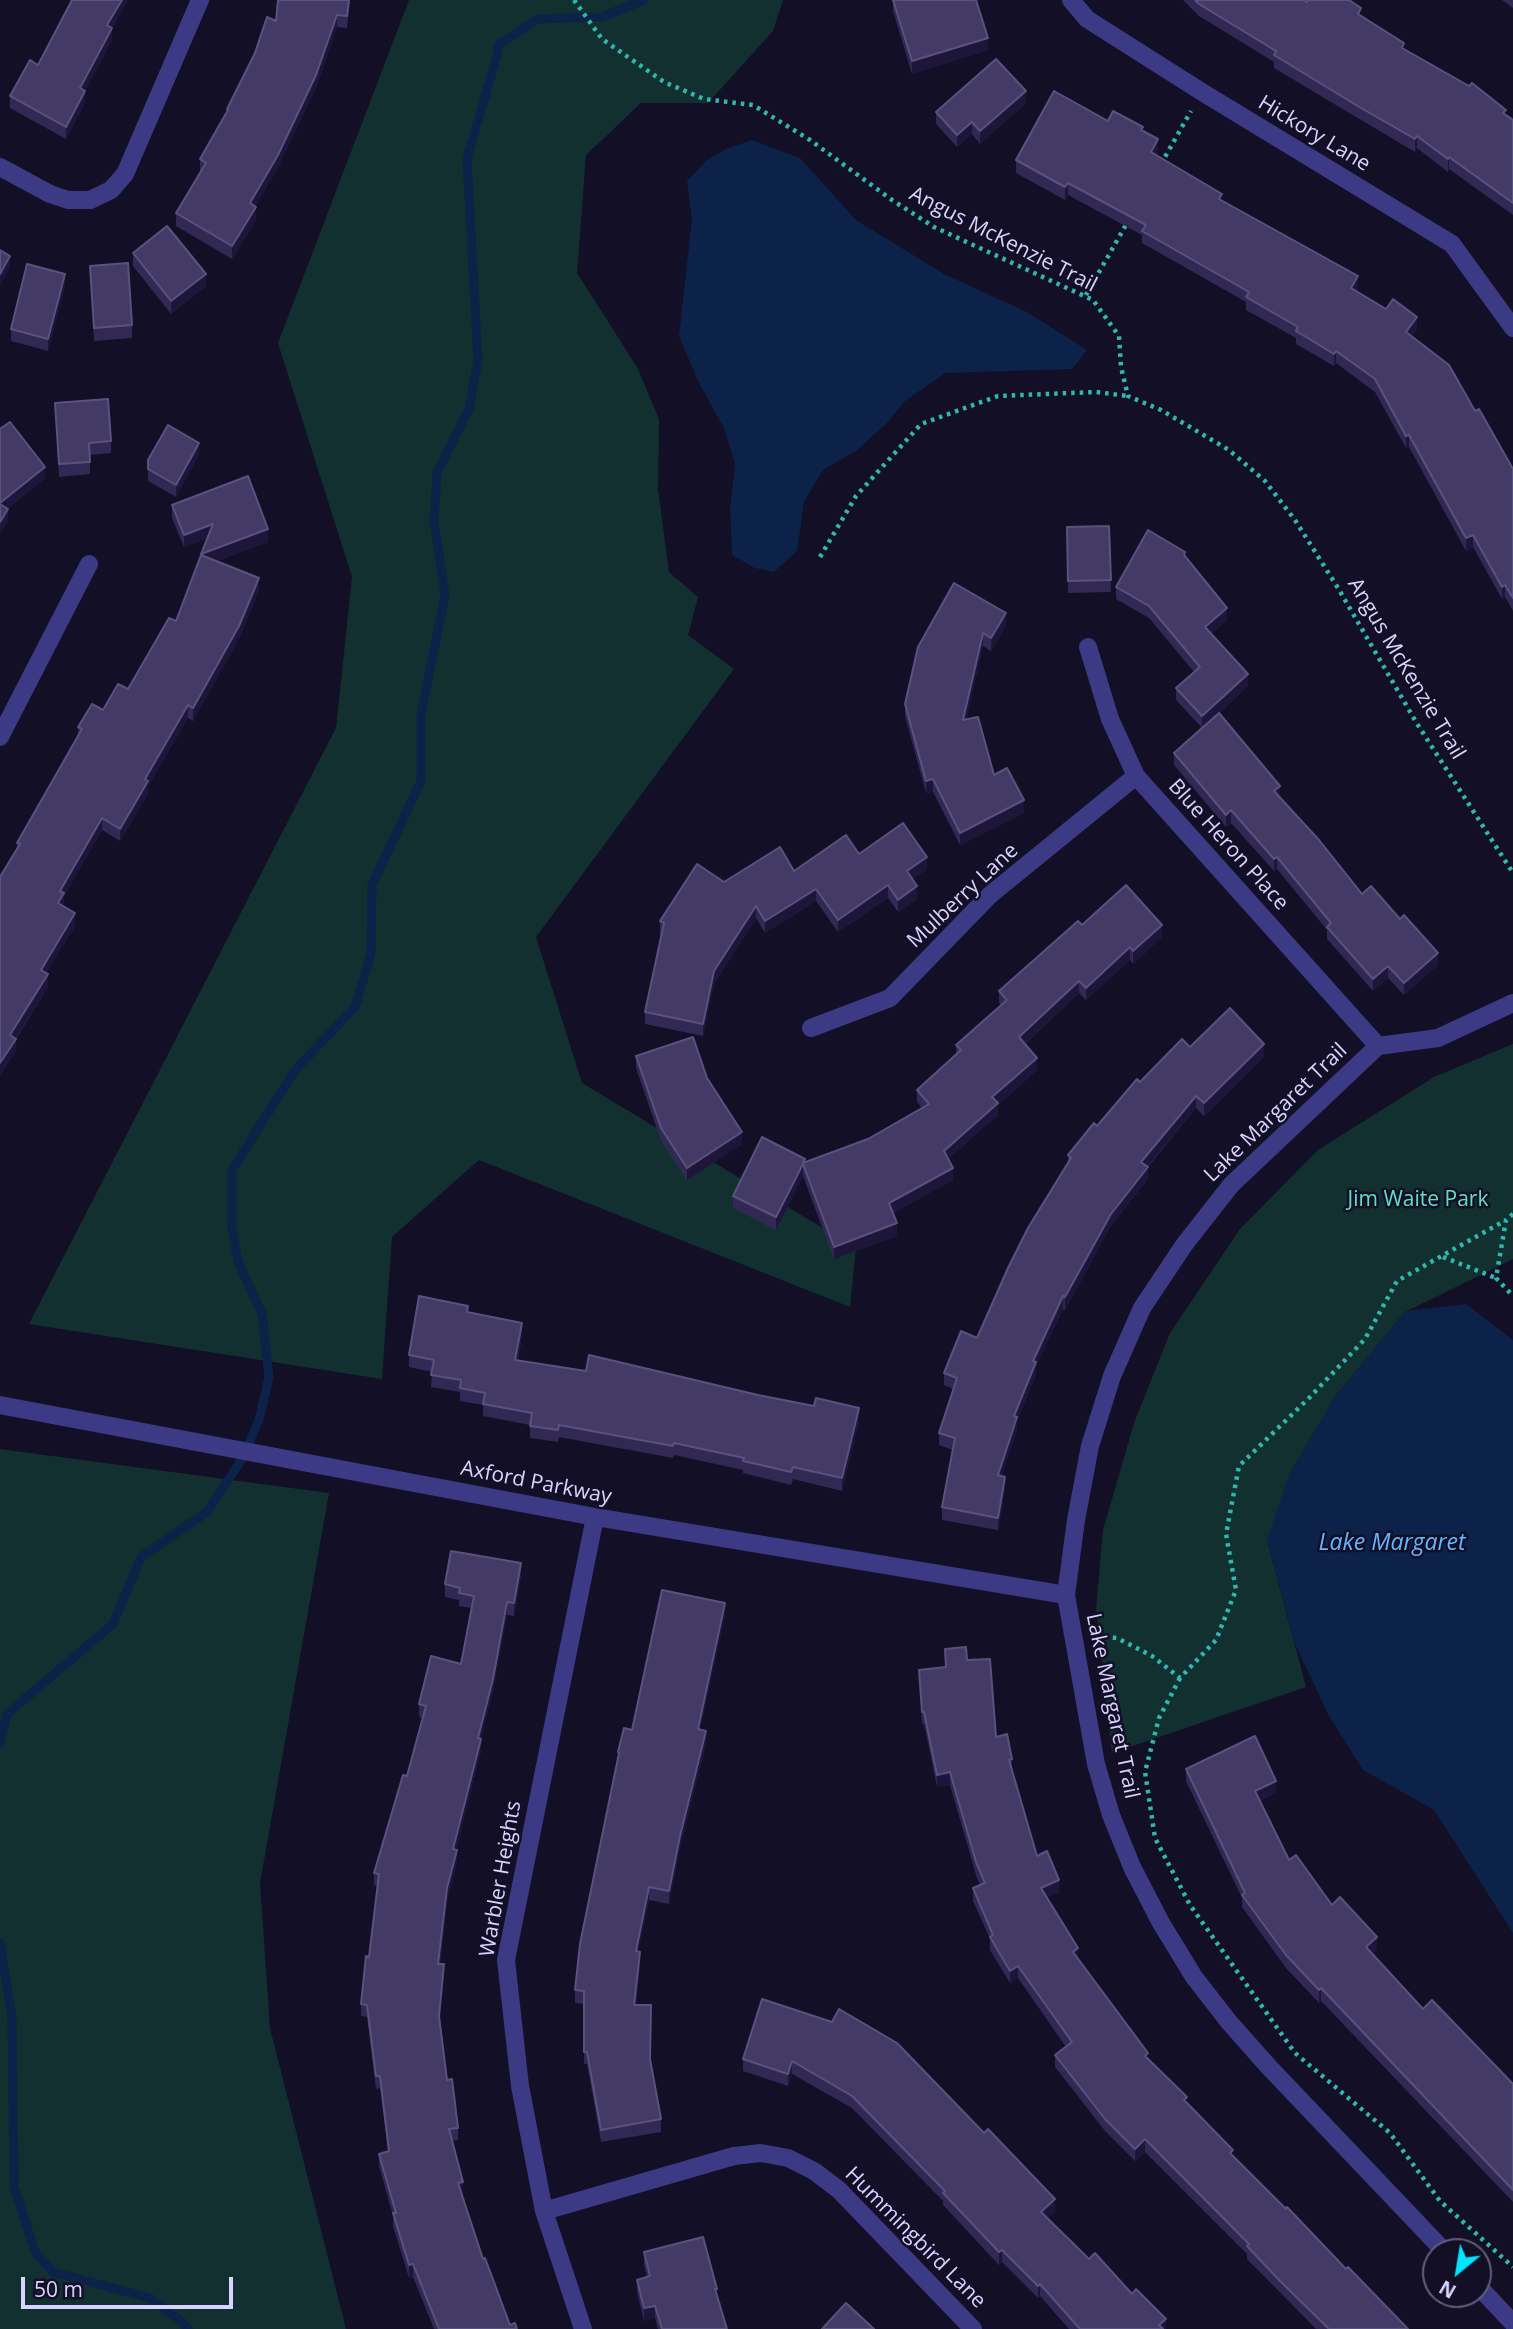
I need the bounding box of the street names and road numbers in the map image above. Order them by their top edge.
street label: Hickory Lane [1253,91,1375,177]
street label: Angus McKenzie Trail [905,182,1101,298]
street label: Angus McKenzie Trail [1342,574,1470,764]
street label: Blue Heron Place [1163,774,1293,916]
street label: Mulberry Lane [902,838,1024,954]
street label: Lake Margaret Trail [1199,1038,1353,1188]
street label: Axford Parkway [458,1456,614,1510]
street label: Lake Margaret Trail [1080,1611,1144,1801]
street label: Warbler Heights [475,1799,527,1959]
street label: Hummingbird Lane [839,2162,991,2314]

